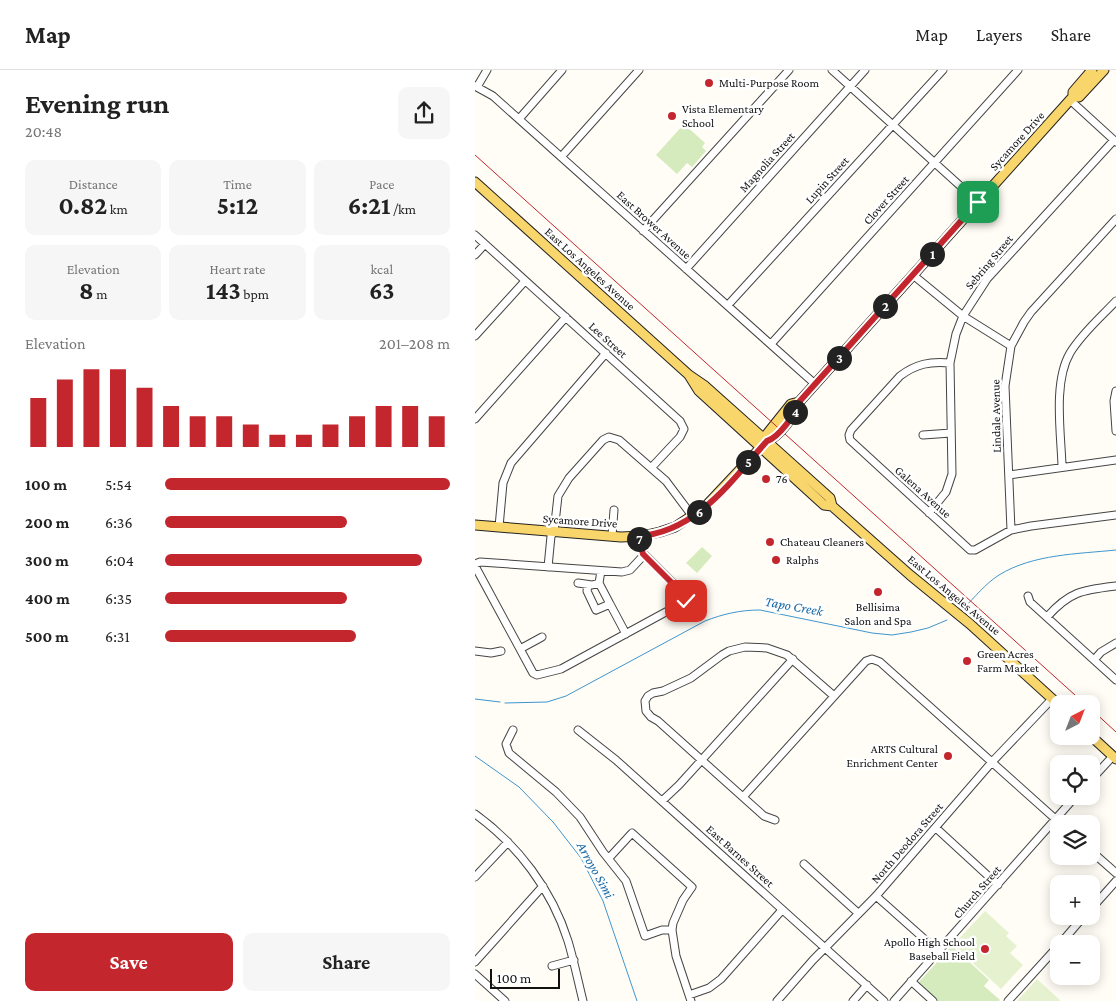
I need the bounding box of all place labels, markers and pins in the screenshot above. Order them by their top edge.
place label: Multi-Purpose Room [719,76,820,90]
marker: Multi-Purpose Room [703,77,715,89]
place label: Vista Elementary School [682,102,764,130]
marker: Vista Elementary School [666,110,678,122]
pin [957,181,999,223]
pin: 1 [919,242,945,266]
pin: 2 [873,294,897,318]
pin: 3 [827,346,851,370]
pin: 4 [783,400,807,424]
pin: 5 [735,450,761,474]
place label: 76 [776,472,788,486]
marker: 76 [760,473,772,485]
pin: 6 [687,500,711,524]
pin: 7 [627,526,651,552]
place label: Chateau Cleaners [780,535,864,549]
marker: Chateau Cleaners [764,536,776,548]
place label: Ralphs [786,553,819,567]
marker: Ralphs [770,554,782,566]
pin [665,580,707,622]
marker: Bellisima Salon and Spa [872,586,884,598]
place label: Bellisima Salon and Spa [845,600,912,628]
place label: Green Acres Farm Market [977,647,1040,675]
marker: Green Acres Farm Market [961,655,973,667]
place label: ARTS Cultural Enrichment Center [847,742,939,770]
marker: ARTS Cultural Enrichment Center [942,750,954,762]
place label: Apollo High School Baseball Field [884,935,976,963]
marker: Apollo High School Baseball Field [979,943,991,955]

